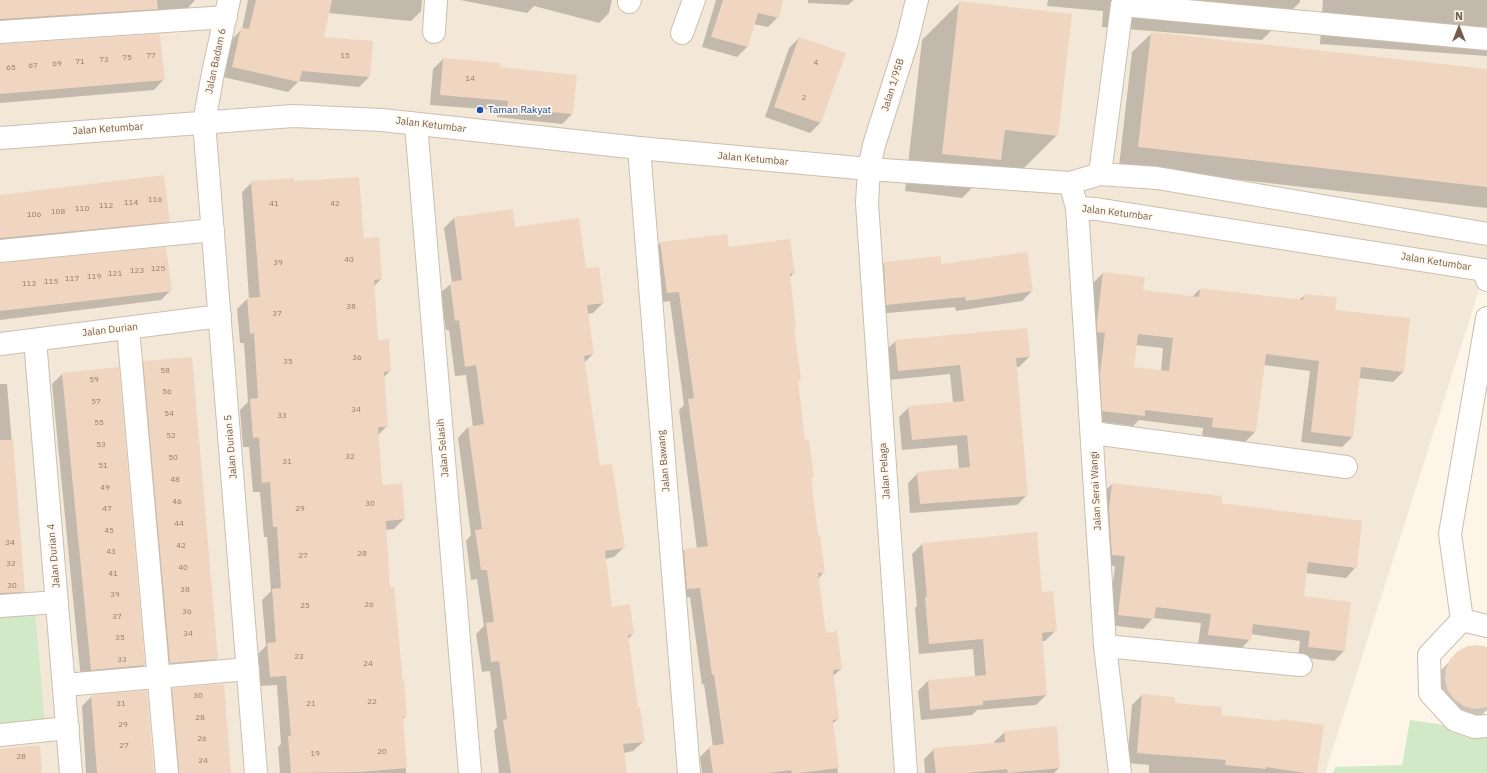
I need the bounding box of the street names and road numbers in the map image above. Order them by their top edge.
street label: Jalan Badam 6 [203,27,229,95]
street label: Jalan 1/95B [879,57,907,113]
street label: Jalan Ketumbar [395,115,467,135]
street label: Jalan Ketumbar [72,121,144,137]
street label: Jalan Ketumbar [717,150,789,168]
street label: Jalan Ketumbar [1081,203,1153,223]
street label: Jalan Ketumbar [1400,251,1472,273]
street label: Jalan Durian [81,321,139,339]
street label: Jalan Durian 5 [222,414,240,480]
street label: Jalan Selasih [434,418,452,478]
street label: Jalan Bawang [655,429,673,493]
street label: Jalan Pelaga [877,442,893,500]
street label: Jalan Serai Wangi [1088,451,1104,531]
street label: Jalan Durian 4 [45,523,63,589]

